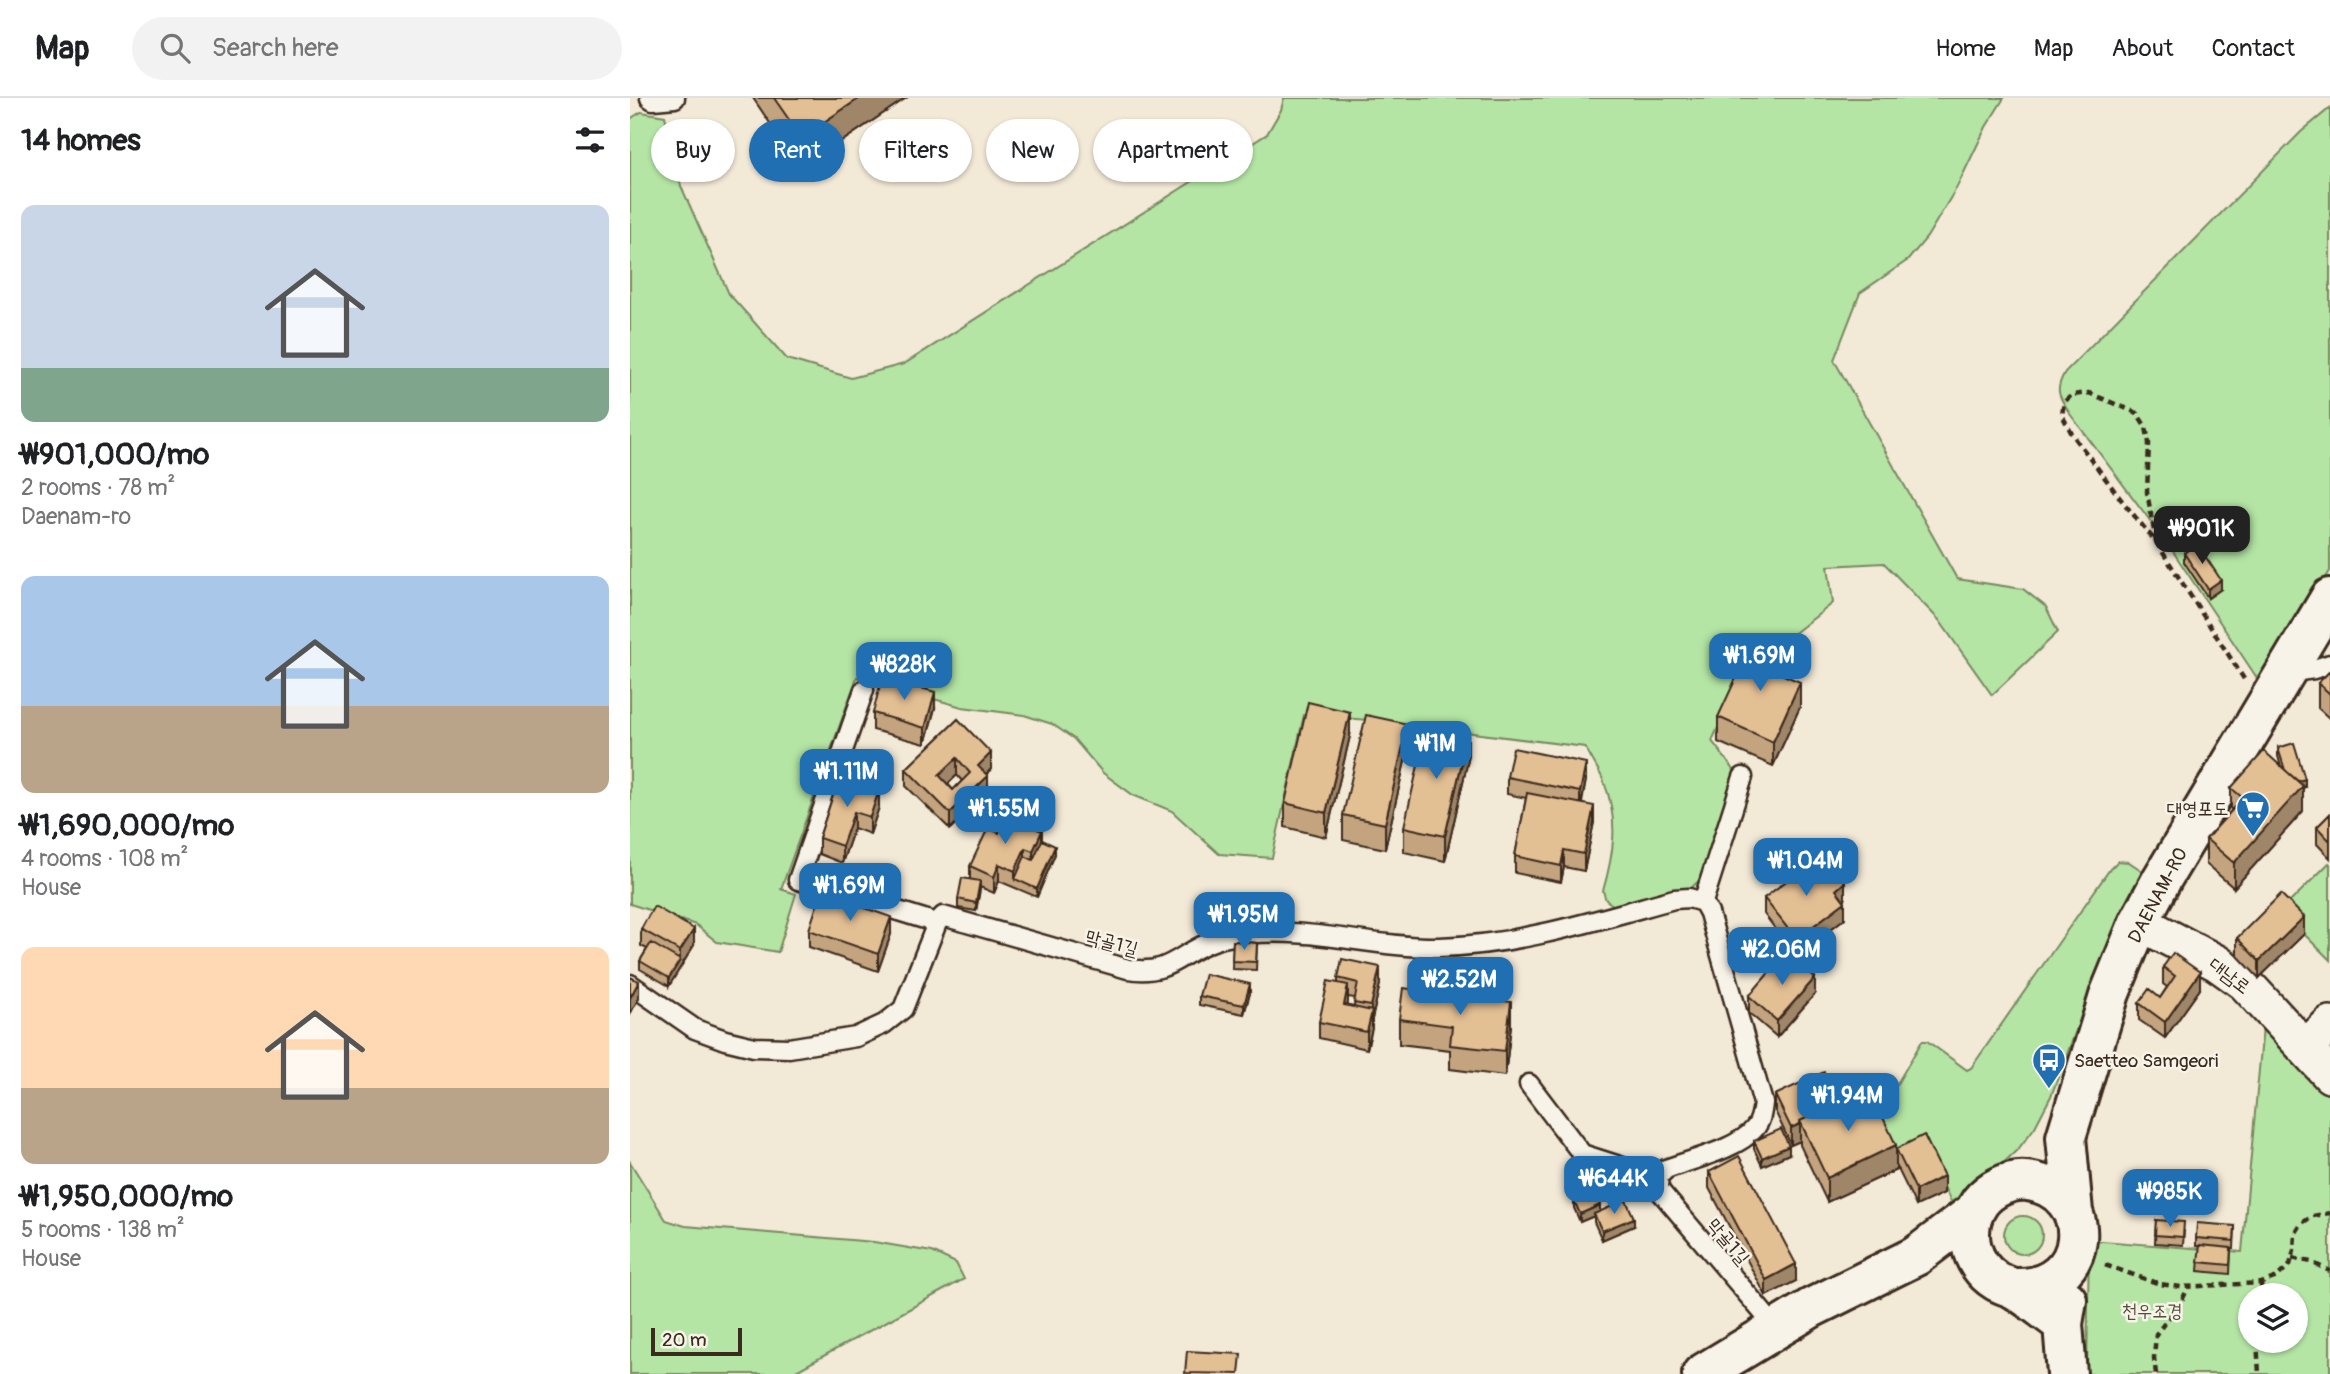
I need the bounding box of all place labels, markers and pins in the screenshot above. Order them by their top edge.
pin: ₩901K [2153,506,2251,566]
pin: ₩1.69M [1703,634,1817,693]
pin: ₩828K [855,642,953,702]
pin: ₩1M [1402,722,1470,781]
pin: ₩1.11M [790,750,904,809]
pin: ₩1.55M [948,786,1062,846]
supermarket icon: 대영포도 [2234,789,2272,838]
place label: 대영포도 [2167,797,2228,821]
pin: ₩1.04M [1749,838,1863,898]
pin: ₩1.69M [793,864,907,923]
pin: ₩1.95M [1187,892,1301,952]
pin: ₩2.06M [1725,928,1839,987]
pin: ₩2.52M [1403,958,1517,1017]
bus stop icon: Saetteo Samgeori [2030,1041,2068,1090]
place label: Saetteo Samgeori [2074,1049,2218,1073]
pin: ₩1.94M [1791,1074,1905,1133]
pin: ₩644K [1565,1156,1663,1216]
pin: ₩985K [2121,1170,2219,1229]

